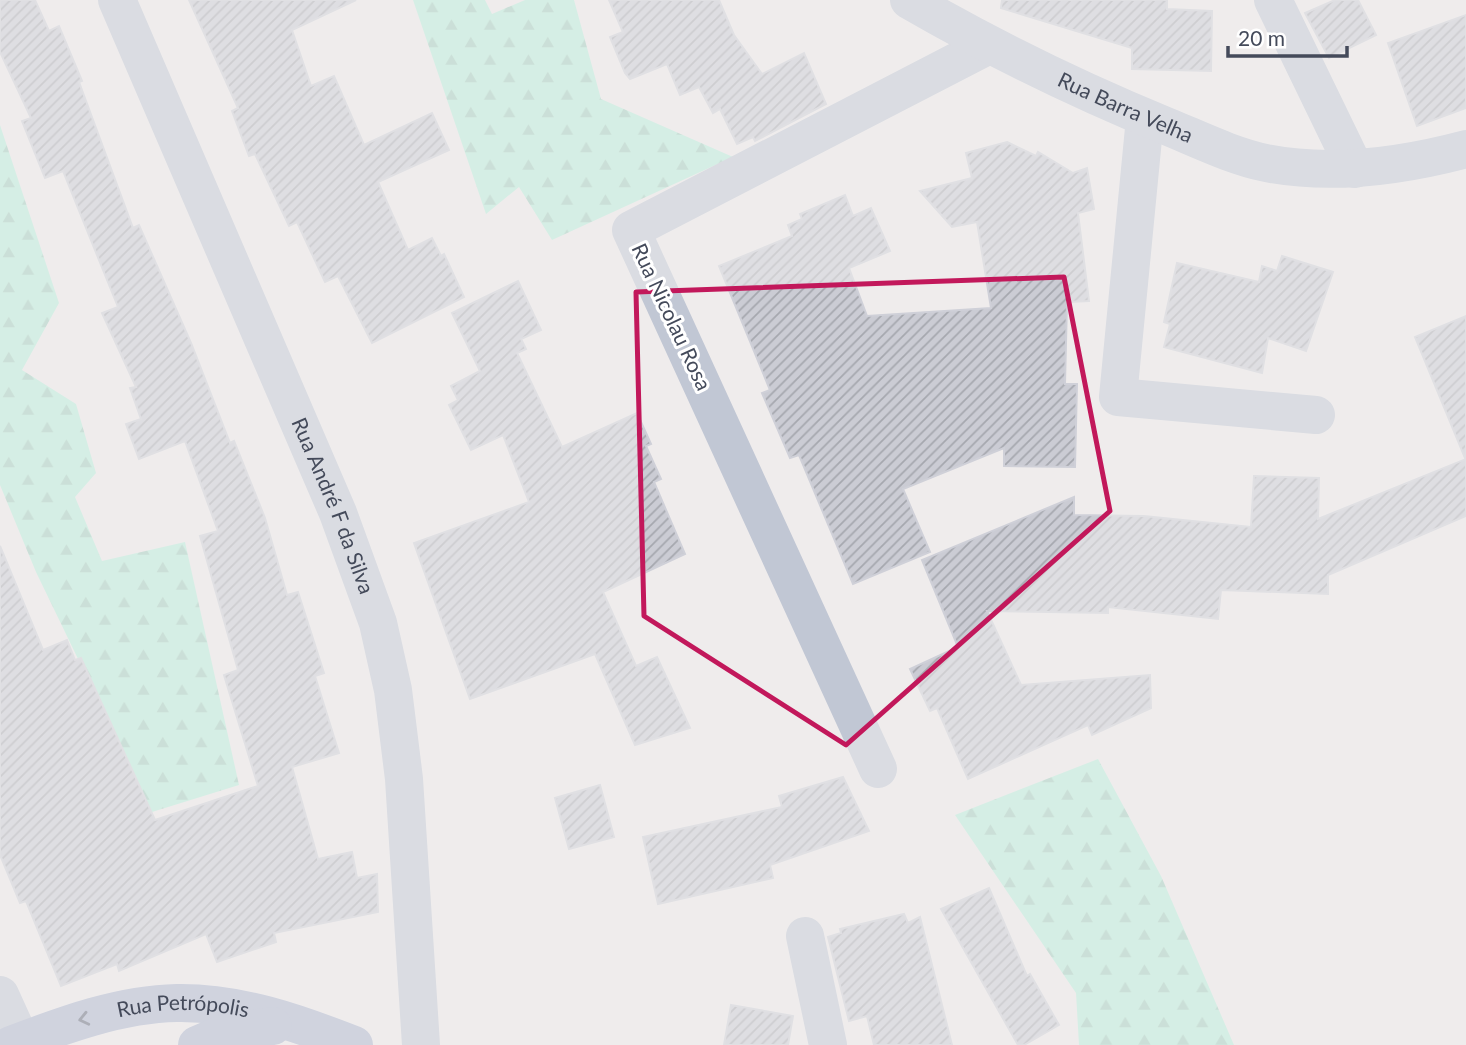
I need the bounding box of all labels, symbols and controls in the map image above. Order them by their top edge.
scale bar [1228,14,1347,58]
text: 20 m [1238,25,1285,50]
street label: Rua Barra Velha [1054,66,1197,147]
street label: Rua Nicolau Rosa [627,239,717,394]
street label: Rua André F da Silva [287,413,380,597]
street label: Rua Petrópolis [114,989,252,1021]
one-way arrow [78,1011,90,1025]

